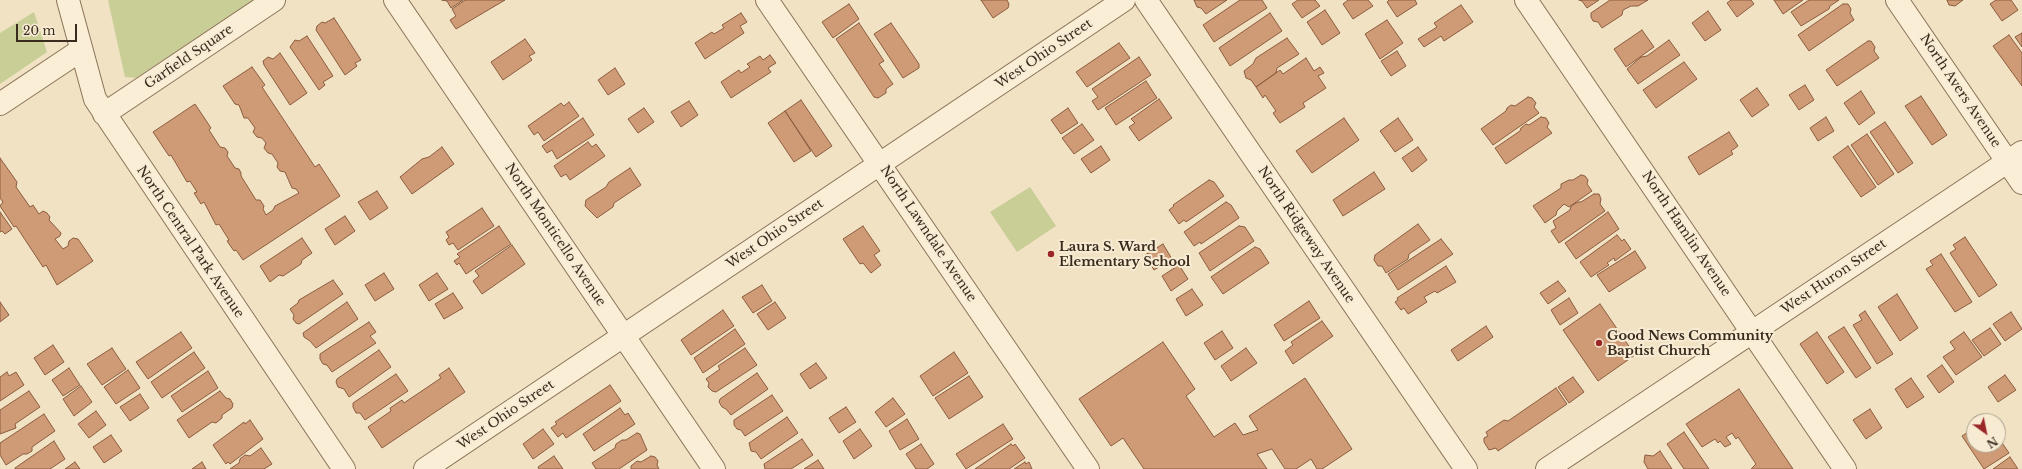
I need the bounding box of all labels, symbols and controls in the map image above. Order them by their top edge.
scale bar [18,16,79,42]
street label: West Ohio Street [993,16,1095,92]
street label: Garfield Square [142,22,236,92]
text: 20 m [23,23,55,38]
street label: North Avers Avenue [1916,31,2004,151]
street label: North Monticello Avenue [501,161,609,309]
street label: North Central Park Avenue [133,163,247,321]
street label: North Lawndale Avenue [877,163,979,305]
street label: North Ridgeway Avenue [1254,164,1358,306]
street label: North Hamlin Avenue [1638,168,1734,300]
street label: West Ohio Street [724,196,826,272]
street label: West Huron Street [1779,236,1889,318]
place label: Laura S. Ward Elementary School [1059,239,1190,270]
marker: Laura S. Ward Elementary School [1046,249,1056,259]
place label: Good News Community Baptist Church [1607,328,1773,359]
marker: Good News Community Baptist Church [1594,338,1604,348]
street label: West Ohio Street [455,377,557,453]
north arrow [1966,413,2006,453]
text: N [1984,434,2000,451]

